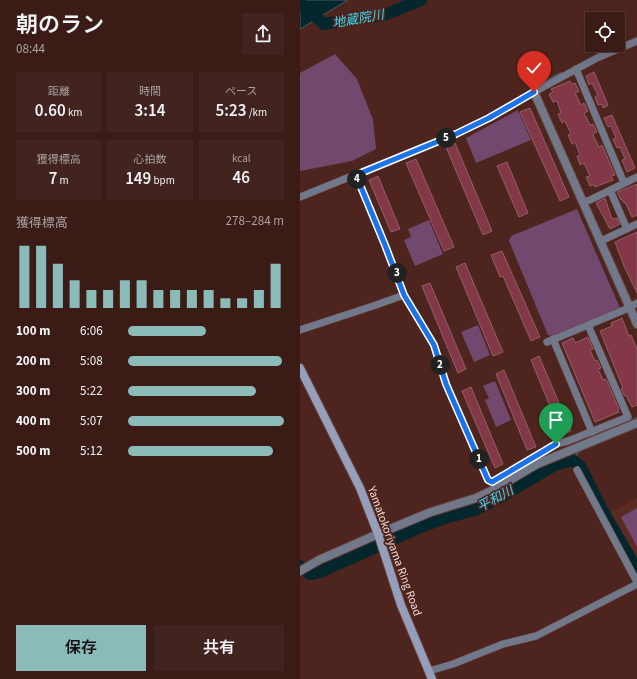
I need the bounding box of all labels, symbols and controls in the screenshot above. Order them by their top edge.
water label: 地蔵院川 [331,5,387,32]
text: 朝のラン [16,9,104,41]
map controls [585,12,625,52]
button: locate [585,12,625,52]
button: share [242,13,284,55]
text: 08:44 [16,40,45,58]
pin [517,51,551,92]
icon: check [523,57,545,79]
text: 距離 [48,84,70,99]
text: 時間 [139,84,161,99]
text: ペース [225,84,258,99]
text: 0.60 [35,99,66,123]
text: 3:14 [135,99,165,123]
text: 5:23 [216,99,246,123]
text: km [66,105,82,120]
text: /km [246,105,267,120]
pin: 5 [436,128,456,148]
text: 5 [443,130,449,145]
text: kcal [232,151,251,166]
text: 獲得標高 [37,152,81,167]
text: 心拍数 [133,152,166,167]
text: 46 [233,166,250,190]
text: 7 [49,167,57,191]
text: 149 [125,167,151,191]
pin: 4 [347,169,367,189]
text: 4 [354,171,360,186]
text: m [57,173,69,188]
text: bpm [151,173,175,188]
text: 278–284 m [226,212,284,230]
text: 獲得標高 [16,214,68,232]
pin: 3 [387,263,407,283]
text: 3 [394,265,400,280]
text: 100 m [16,322,50,340]
text: 6:06 [80,322,103,340]
text: 200 m [16,352,50,370]
text: 5:08 [80,352,103,370]
pin: 2 [430,355,450,375]
text: 2 [437,357,443,372]
text: 300 m [16,382,50,400]
text: 5:22 [80,382,103,400]
pin [539,403,573,444]
icon: arrive [545,409,567,431]
text: 400 m [16,412,50,430]
text: 5:07 [80,412,103,430]
text: 500 m [16,442,50,460]
text: 5:12 [80,442,103,460]
pin: 1 [469,449,489,469]
text: 1 [476,451,482,466]
water label: 平和川 [474,481,519,516]
street label: Yamatokoriyama Ring Road [363,483,426,618]
button: 保存 [16,625,146,671]
button: 共有 [154,625,284,671]

